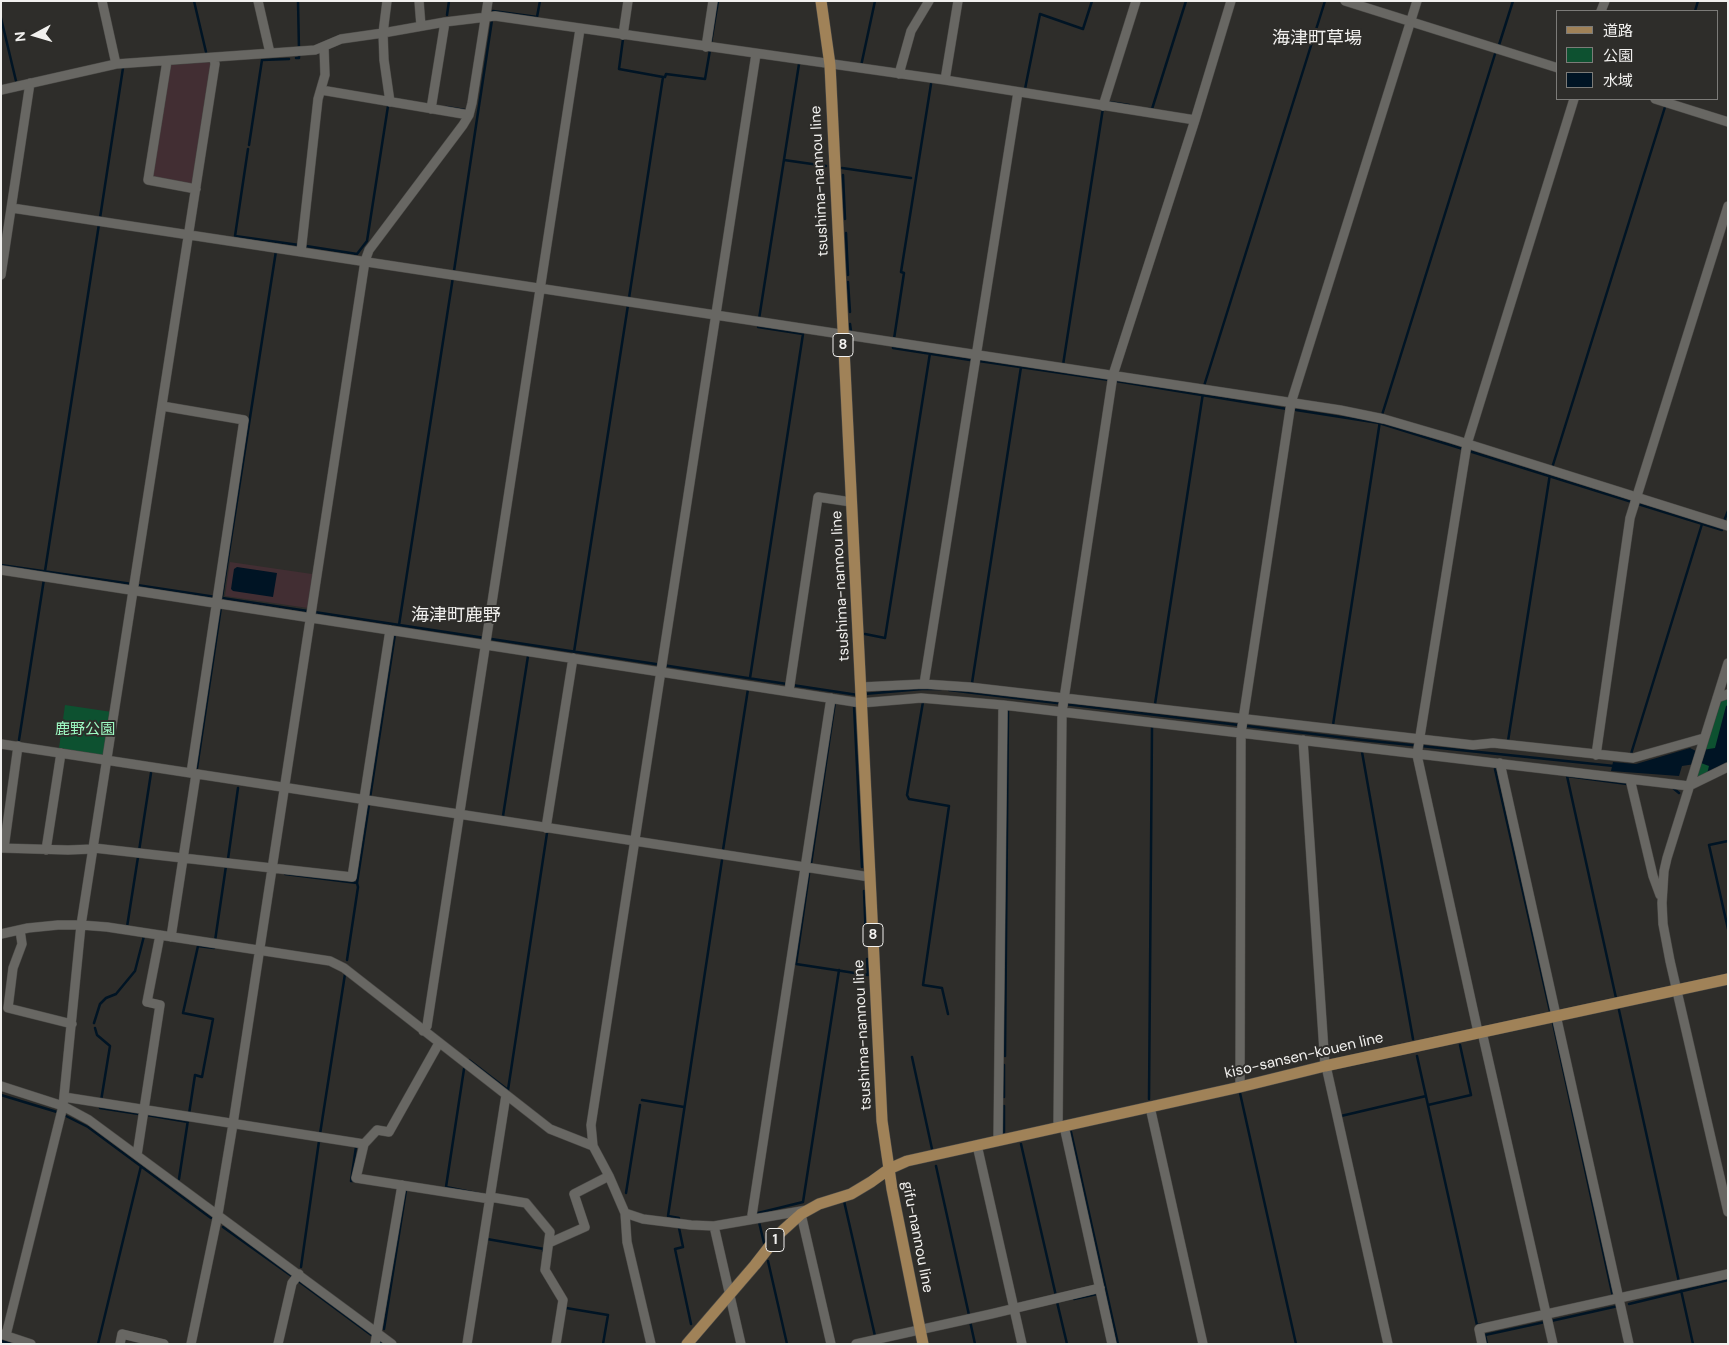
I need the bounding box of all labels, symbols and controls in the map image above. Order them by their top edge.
north arrow [10,10,60,60]
legend [1556,10,1719,100]
text: 道路 [1603,21,1633,41]
district label: 海津町草場 [1272,28,1362,50]
text: N [11,31,30,43]
text: 公園 [1603,46,1633,66]
text: 水域 [1603,71,1633,91]
street label: tsushima-nannou line [807,105,833,257]
road number: 8 [833,334,853,356]
street label: tsushima-nannou line [828,510,854,662]
district label: 海津町鹿野 [411,605,501,627]
park label: 鹿野公園 [55,721,115,739]
road number: 8 [863,924,883,946]
street label: tsushima-nannou line [850,959,876,1111]
street label: kiso-sansen-kouen line [1223,1029,1385,1083]
street label: gifu-nannou line [897,1180,937,1294]
road number: 1 [766,1228,784,1252]

